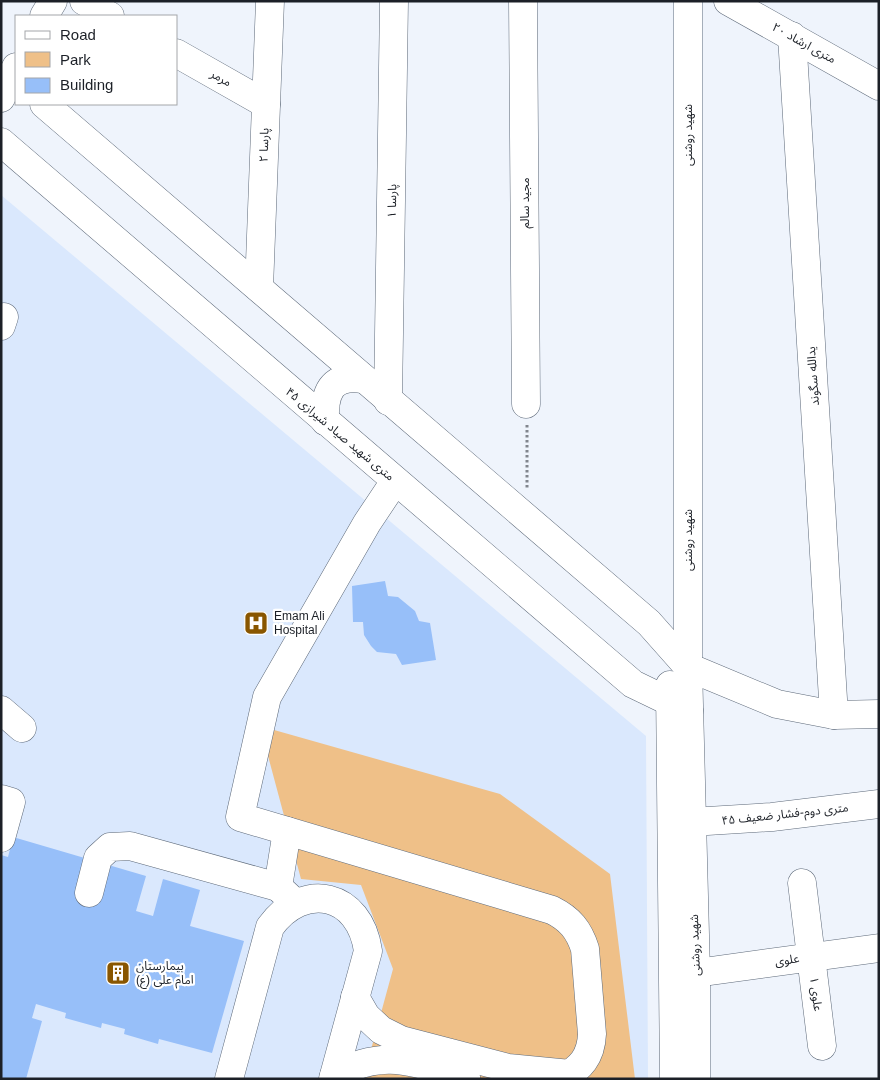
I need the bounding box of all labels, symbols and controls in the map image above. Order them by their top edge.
legend [15,15,178,105]
street label: ۲۰ متری ارشاد [770,20,838,66]
text: Road [60,26,96,43]
text: Park [60,51,91,68]
street label: مرمر [207,66,234,89]
text: Building [60,76,113,93]
street label: شهید روشنی [681,104,695,166]
street label: پارسا ۲ [256,128,273,162]
street label: مجید سالم [518,178,534,228]
street label: پارسا ۱ [385,184,400,218]
street label: یدالله سگوند [804,346,822,406]
street label: ۴۵ متری شهید صیاد شیرازی [283,385,397,484]
street label: شهید روشنی [681,509,695,571]
place label: Emam Ali Hospital [274,609,325,637]
hospital icon: Emam Ali Hospital [243,610,269,636]
street label: ۴۵ متری دوم-فشار ضعیف [721,800,849,830]
street label: شهید روشنی [687,914,703,976]
street label: علوی [774,951,800,969]
place label: بیمارستان امام علی (ع) [136,959,194,989]
building icon: بیمارستان امام علی (ع) [105,960,131,986]
street label: علوی ۱ [807,976,825,1012]

